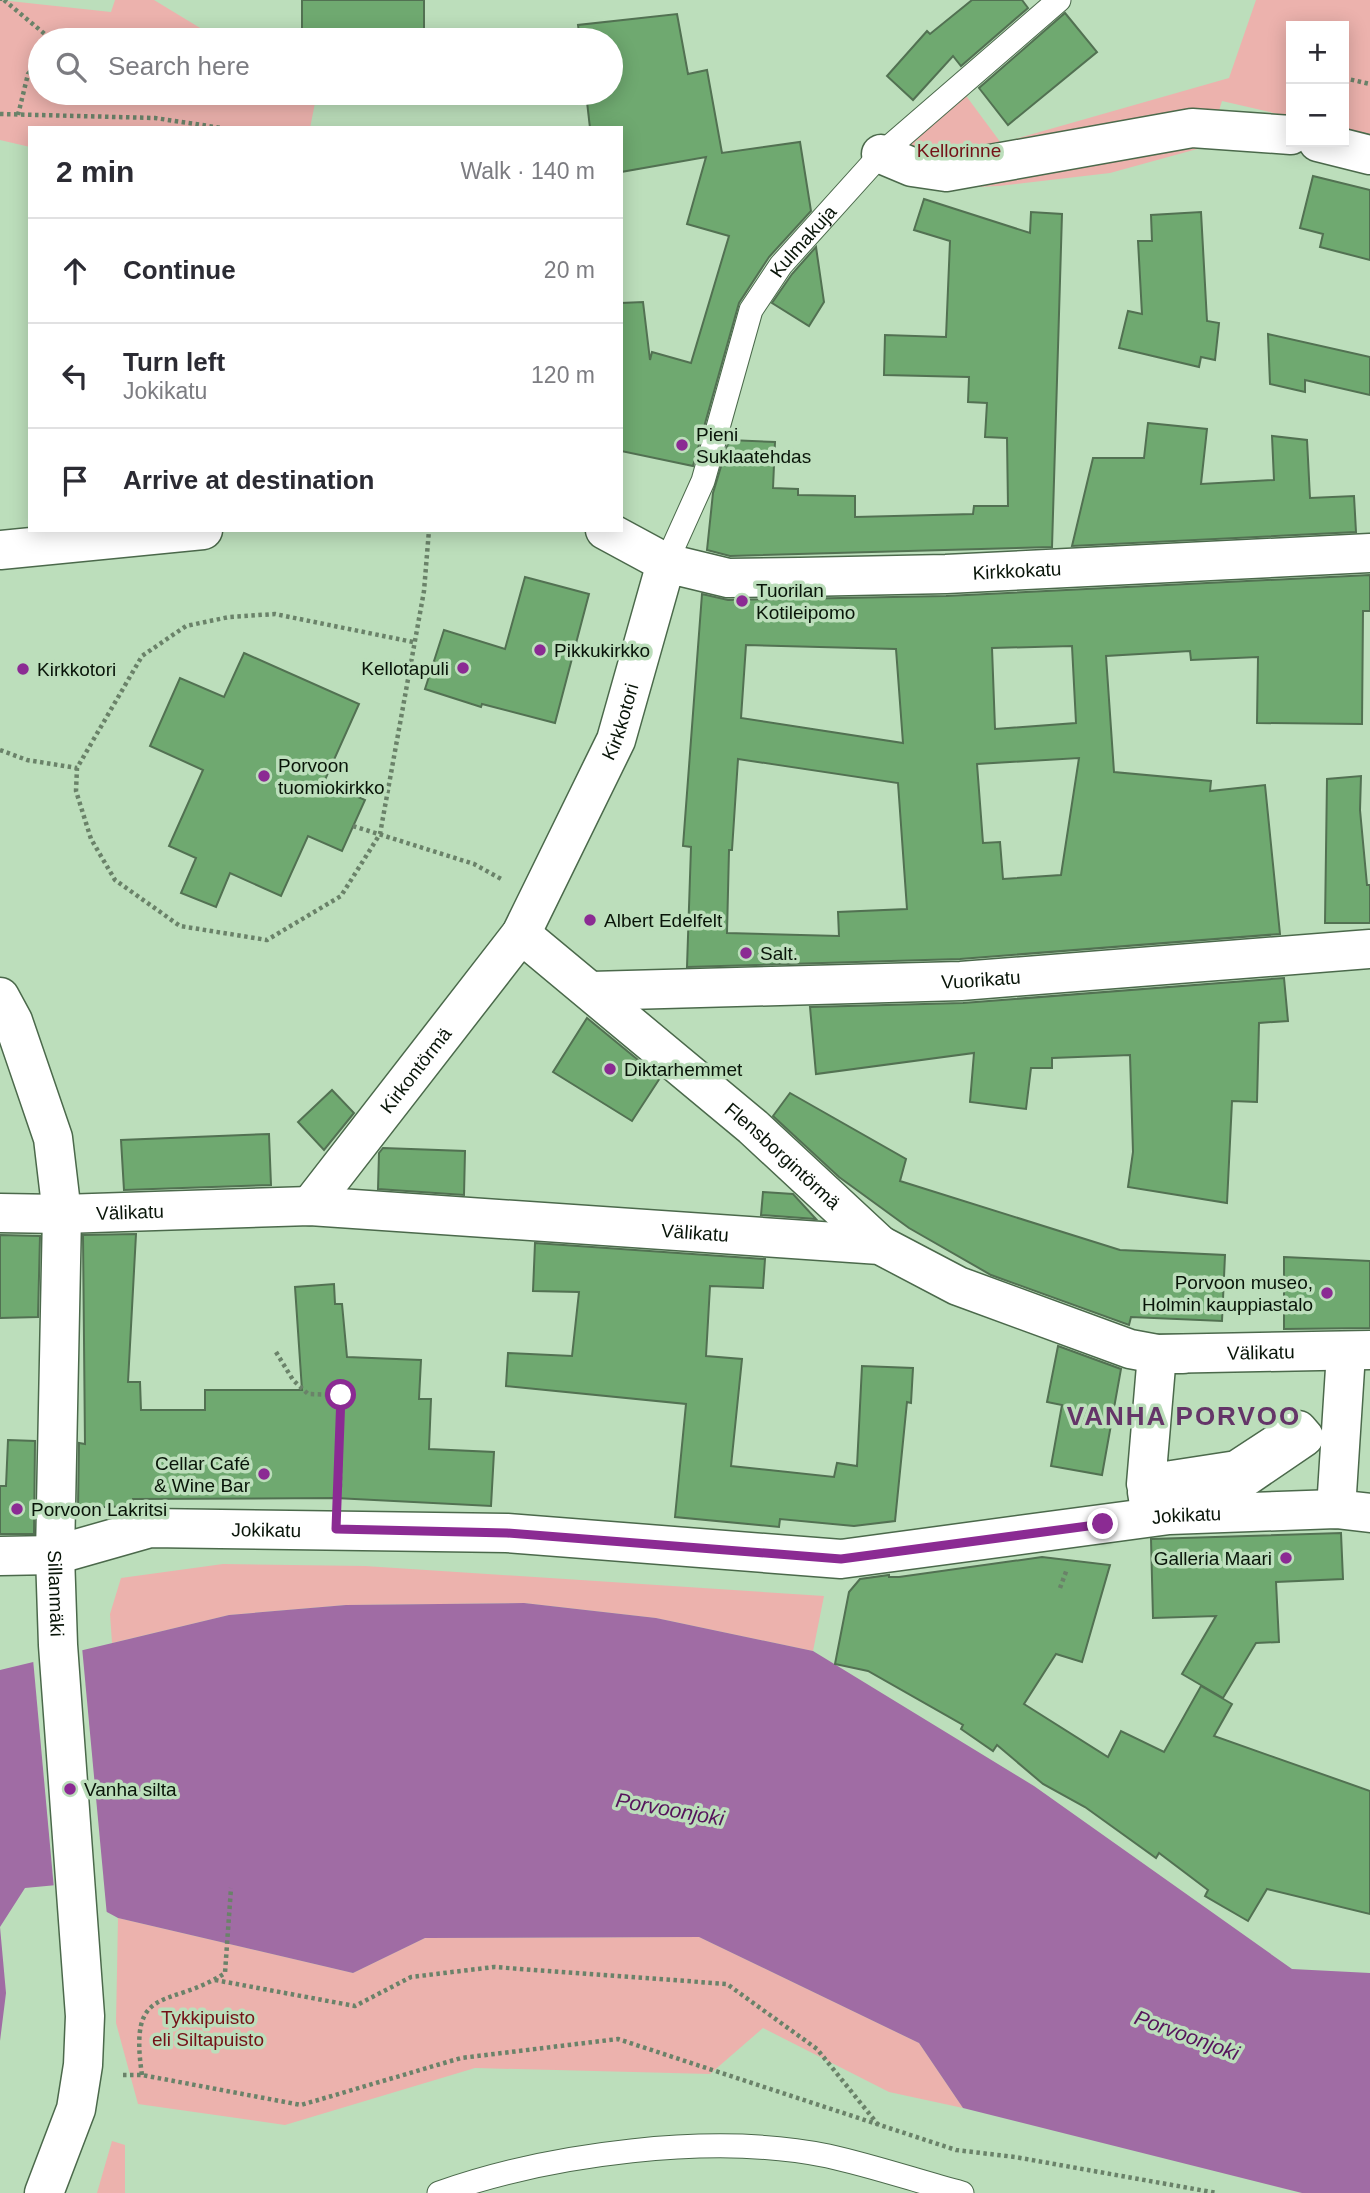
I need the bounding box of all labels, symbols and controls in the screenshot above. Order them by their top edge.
map controls [1286,21,1349,147]
button: + [1286,21,1349,84]
search box [28,28,623,105]
icon: search [52,48,90,86]
text: Search here [108,51,250,81]
button: − [1286,84,1349,147]
park label: Kellorinne [917,140,1001,161]
text: 2 min [56,155,134,188]
text: Walk · 140 m [460,158,595,184]
street label: Kulmakuja [766,201,840,281]
icon: ahead [56,252,94,290]
text: Continue [123,255,236,285]
text: 20 m [544,257,595,283]
text: Turn left [123,347,225,377]
icon: left [56,357,94,395]
text: 120 m [531,362,595,388]
text: Jokikatu [123,378,207,404]
place label: Pieni Suklaatehdas [696,424,811,467]
marker: Pieni Suklaatehdas [674,437,690,453]
icon: arrive [56,462,94,500]
text: Arrive at destination [123,465,374,495]
street label: Kirkkokatu [972,558,1062,583]
place label: Tuorilan Kotileipomo [756,580,855,623]
marker: Tuorilan Kotileipomo [734,593,750,609]
place label: Pikkukirkko [554,640,650,661]
marker: Pikkukirkko [532,642,548,658]
place label: Kellotapuli [361,658,449,679]
place label: Kirkkotori [37,659,116,680]
marker: Kellotapuli [455,660,471,676]
marker: Kirkkotori [15,661,31,677]
street label: Kirkkotori [597,681,642,763]
place label: Porvoon tuomiokirkko [278,755,385,798]
marker: Porvoon tuomiokirkko [256,768,272,784]
place label: Albert Edelfelt [604,910,723,931]
marker: Albert Edelfelt [582,912,598,928]
place label: Salt. [760,943,798,964]
marker: Salt. [738,945,754,961]
street label: Vuorikatu [941,966,1021,992]
street label: Kirkontörmä [376,1023,455,1117]
place label: Diktarhemmet [624,1059,743,1080]
marker: Diktarhemmet [602,1061,618,1077]
street label: Flensborgintörmä [721,1098,845,1213]
street label: Välikatu [96,1200,164,1223]
street label: Välikatu [660,1220,729,1245]
place label: Porvoon museo, Holmin kauppiastalo [1142,1272,1313,1315]
marker: Porvoon museo, Holmin kauppiastalo [1319,1285,1335,1301]
street label: Välikatu [1227,1341,1295,1363]
route start [325,1379,356,1410]
district label: VANHA PORVOO [1067,1401,1301,1431]
place label: Cellar Café & Wine Bar [154,1453,251,1496]
marker: Cellar Café & Wine Bar [256,1466,272,1482]
place label: Porvoon Lakritsi [31,1499,167,1520]
marker: Porvoon Lakritsi [9,1501,25,1517]
street label: Jokikatu [1150,1503,1221,1528]
route end [1087,1508,1118,1539]
street label: Jokikatu [231,1519,301,1541]
place label: Galleria Maari [1154,1548,1272,1569]
street label: Sillanmäki [44,1550,68,1637]
marker: Galleria Maari [1278,1550,1294,1566]
place label: Vanha silta [84,1779,177,1800]
marker: Vanha silta [62,1781,78,1797]
water label: Porvoonjoki [614,1788,727,1830]
water label: Porvoonjoki [1132,2005,1244,2065]
park label: Tykkipuisto eli Siltapuisto [152,2007,264,2050]

